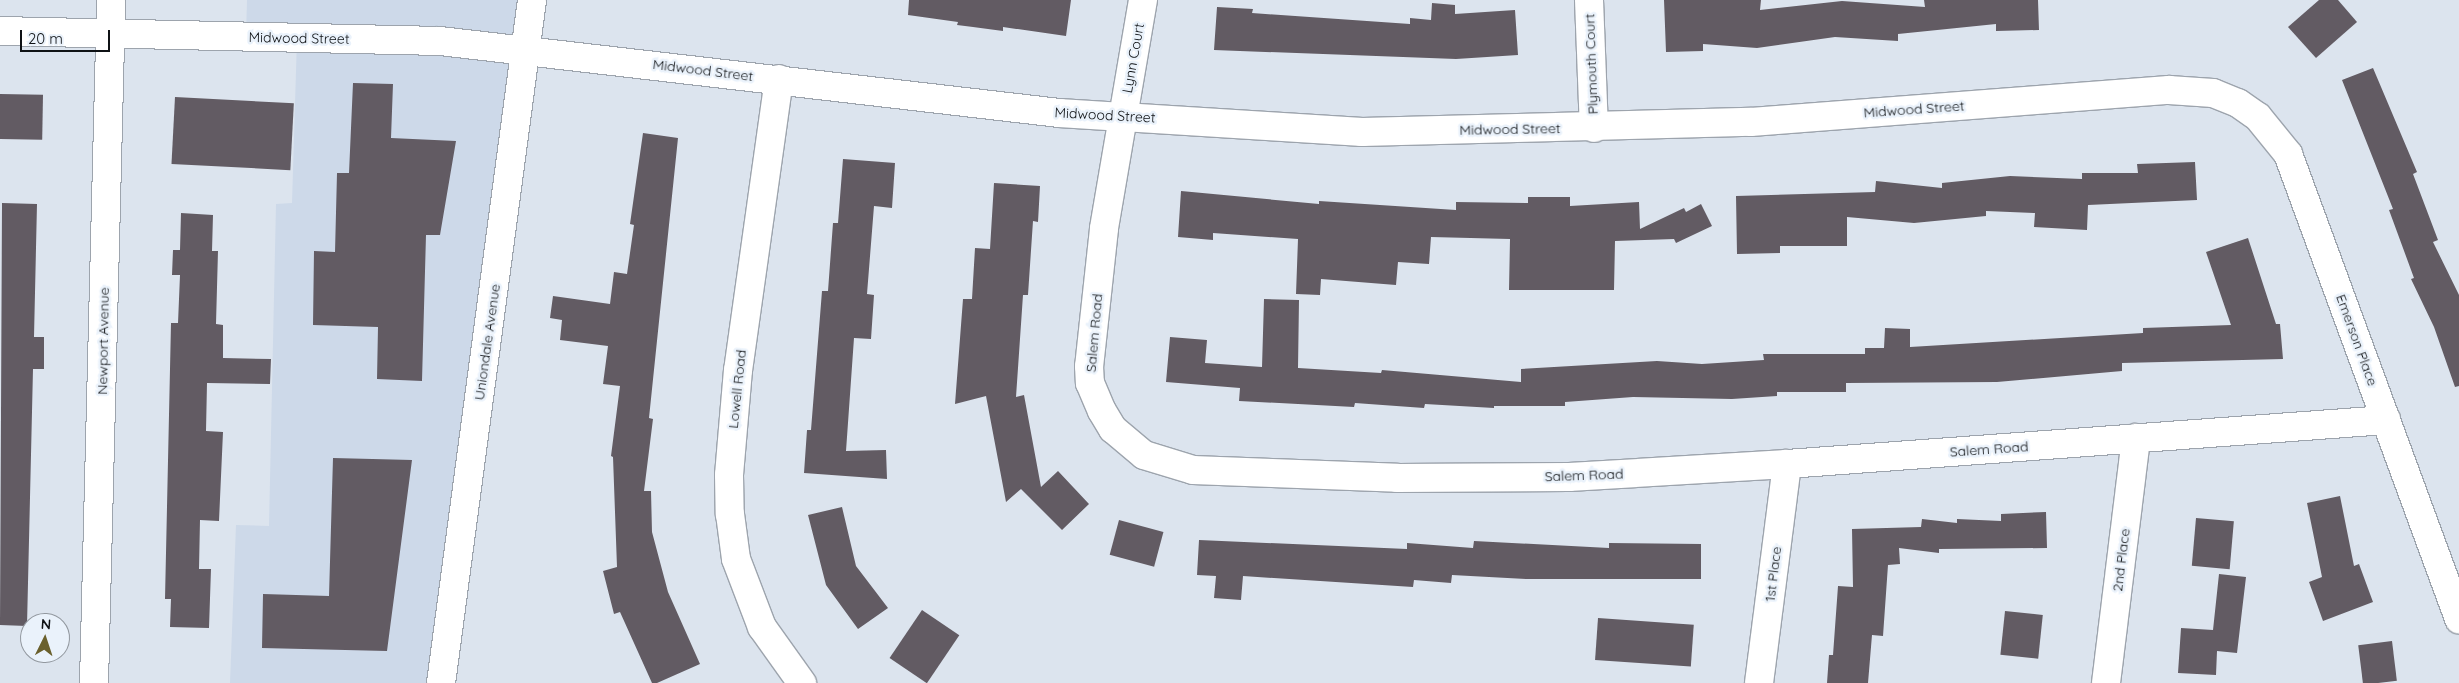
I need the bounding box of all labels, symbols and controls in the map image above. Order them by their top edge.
street label: Plymouth Court [1581,13,1601,115]
scale bar [22,20,112,52]
street label: Lynn Court [1119,22,1147,94]
text: 20 m [28,29,63,48]
street label: Midwood Street [248,29,350,47]
street label: Midwood Street [652,56,754,84]
street label: Midwood Street [1863,97,1965,121]
street label: Midwood Street [1054,104,1156,126]
street label: Midwood Street [1459,120,1561,138]
street label: Uniondale Avenue [471,283,503,401]
street label: Newport Avenue [94,287,112,395]
street label: Emerson Place [2333,292,2381,388]
street label: Salem Road [1082,293,1106,373]
street label: Lowell Road [724,349,750,429]
street label: Salem Road [1949,438,2029,460]
street label: Salem Road [1544,465,1624,485]
street label: 2nd Place [2109,528,2133,592]
street label: 1st Place [1761,545,1785,603]
north arrow [20,613,70,663]
text: N [40,615,52,633]

